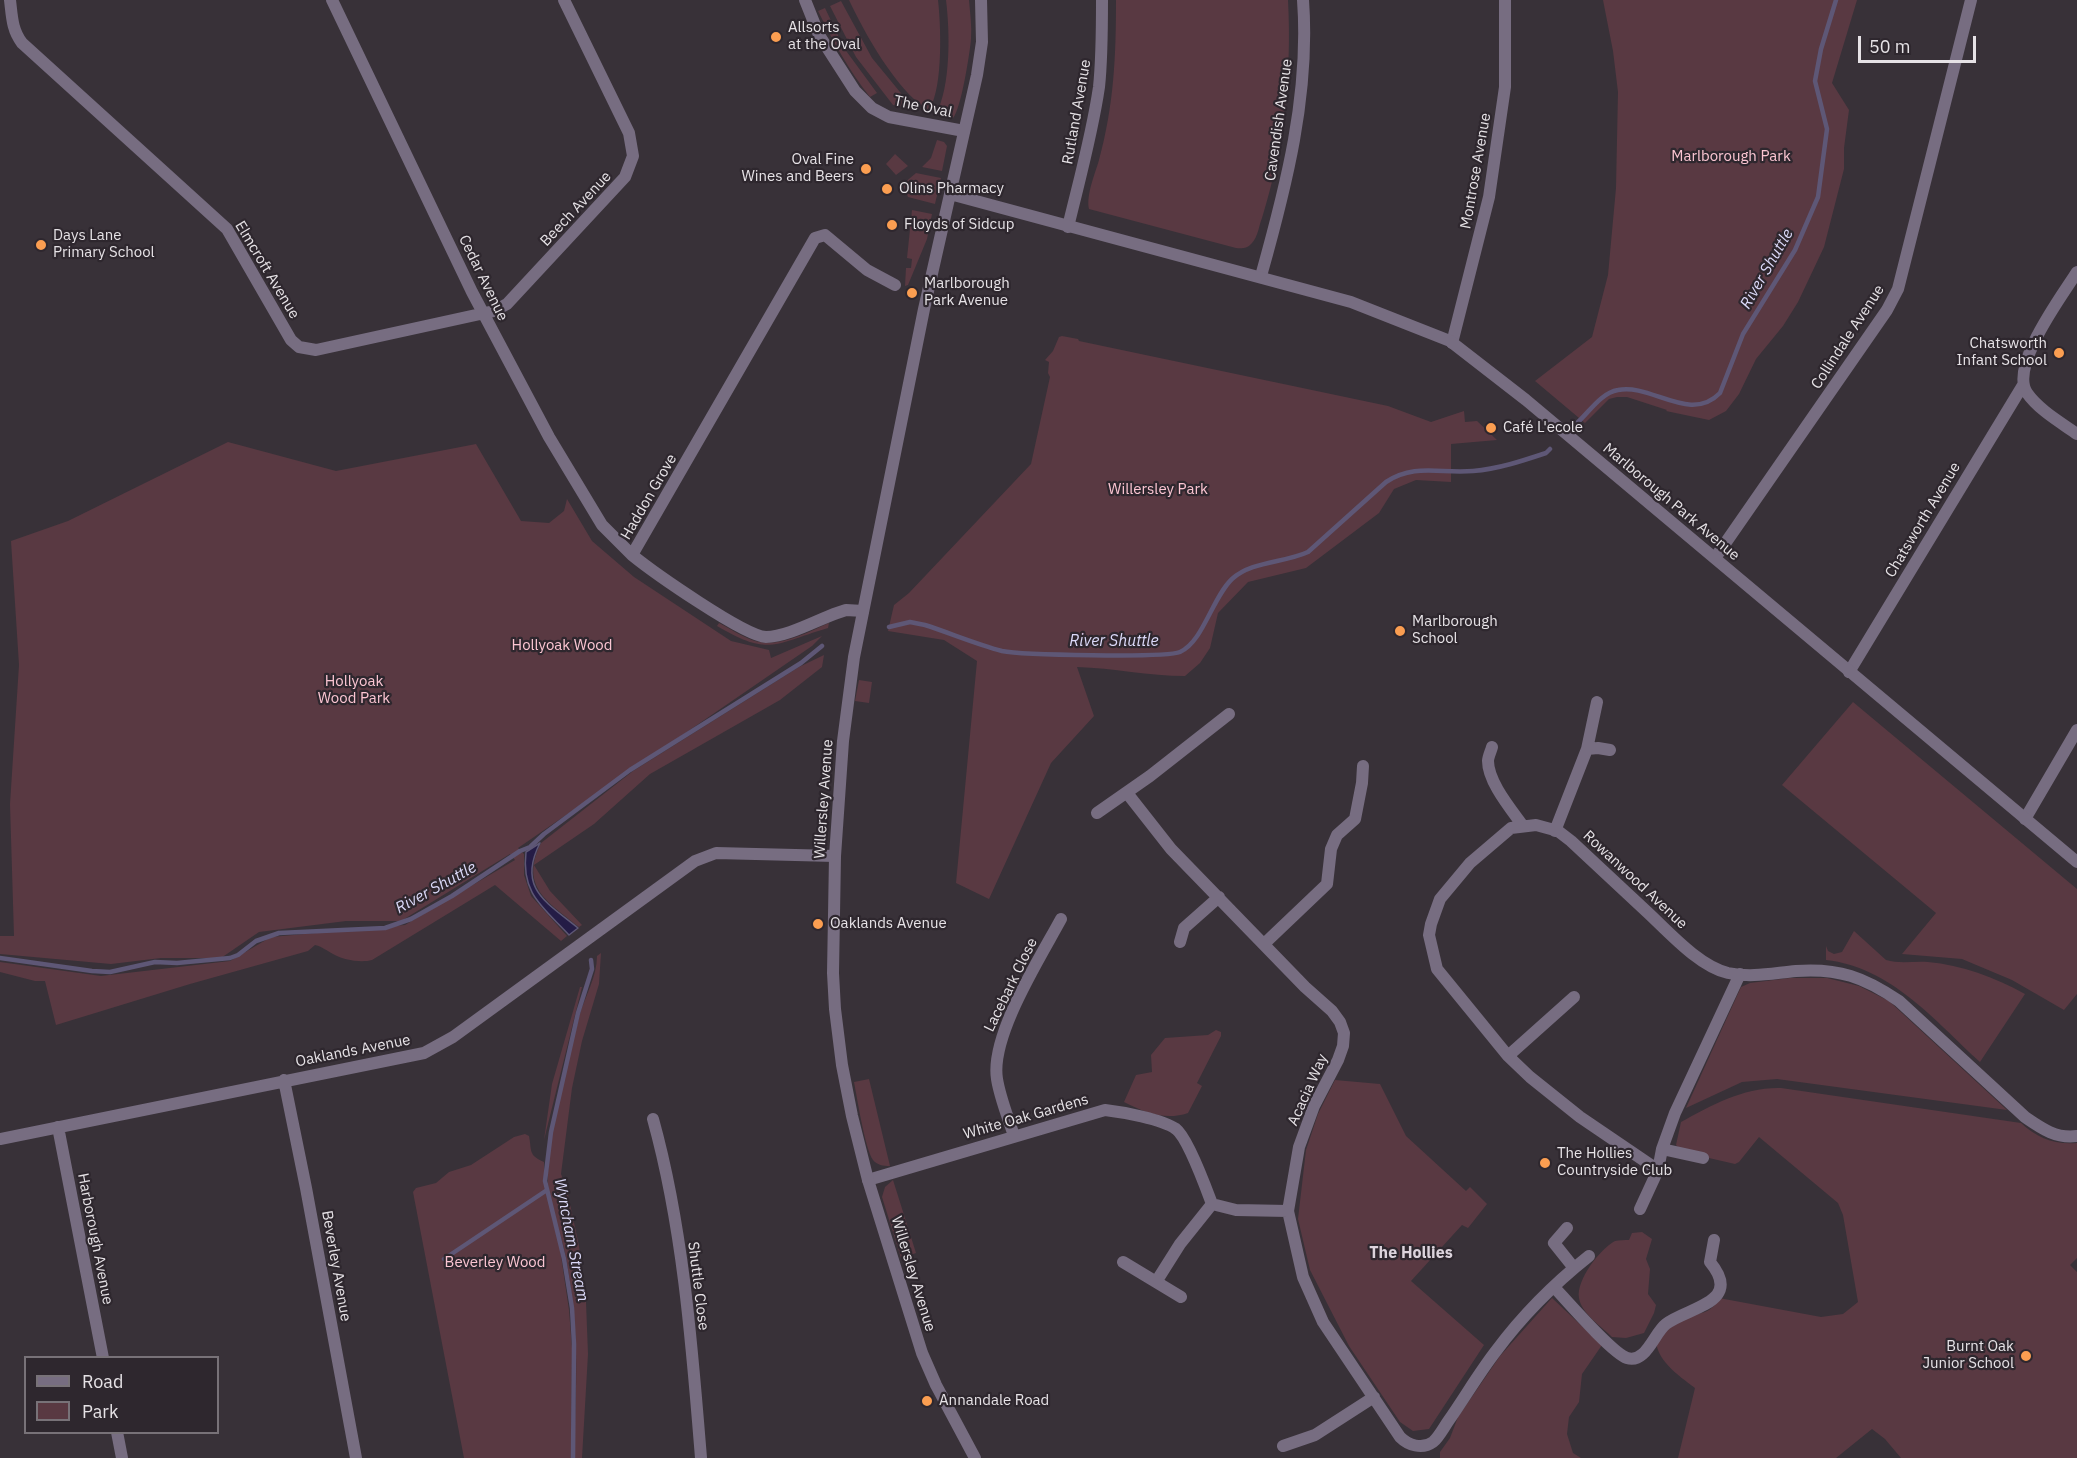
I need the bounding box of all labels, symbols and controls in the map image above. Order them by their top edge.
place label: Allsorts at the Oval [788,19,860,54]
scale bar [1861,24,1980,62]
marker: Allsorts at the Oval [769,30,783,44]
text: 50 m [1869,35,1911,58]
street label: Rutland Avenue [1059,58,1095,166]
street label: Cavendish Avenue [1262,58,1296,182]
street label: The Oval [892,92,954,122]
street label: Montrose Avenue [1457,112,1495,230]
park label: Marlborough Park [1671,148,1791,166]
place label: Oval Fine Wines and Beers [741,151,854,186]
marker: Oval Fine Wines and Beers [859,162,873,176]
street label: Beech Avenue [537,168,615,250]
place label: Olins Pharmacy [899,180,1004,198]
marker: Olins Pharmacy [880,182,894,196]
place label: Floyds of Sidcup [904,216,1014,234]
street label: Elmcroft Avenue [231,218,303,322]
marker: Floyds of Sidcup [885,218,899,232]
water label: River Shuttle [1736,225,1798,313]
place label: Days Lane Primary School [53,227,155,262]
street label: Cedar Avenue [454,232,512,324]
marker: Days Lane Primary School [34,238,48,252]
place label: Marlborough Park Avenue [924,275,1010,310]
street label: Collindale Avenue [1808,281,1888,393]
marker: Marlborough Park Avenue [905,286,919,300]
place label: Chatsworth Infant School [1957,335,2047,370]
marker: Chatsworth Infant School [2052,346,2066,360]
place label: Café L'ecole [1503,419,1583,437]
marker: Café L'ecole [1484,421,1498,435]
street label: Marlborough Park Avenue [1599,439,1743,565]
street label: Haddon Grove [617,451,681,543]
street label: Chatsworth Avenue [1882,459,1964,581]
park label: Willersley Park [1108,481,1208,499]
place label: Marlborough School [1412,613,1498,648]
marker: Marlborough School [1393,624,1407,638]
water label: River Shuttle [1069,631,1159,651]
park label: Hollyoak Wood [512,637,612,655]
park label: Hollyoak Wood Park [318,673,390,708]
street label: Willersley Avenue [811,739,837,859]
street label: Rowanwood Avenue [1579,827,1691,933]
water label: River Shuttle [392,858,480,918]
place label: Oaklands Avenue [830,915,947,933]
marker: Oaklands Avenue [811,917,825,931]
street label: Lacebark Close [981,935,1041,1035]
street label: Oaklands Avenue [294,1031,412,1071]
street label: Acacia Way [1284,1051,1332,1129]
street label: White Oak Gardens [961,1091,1091,1143]
place label: The Hollies Countryside Club [1557,1145,1672,1180]
marker: The Hollies Countryside Club [1538,1156,1552,1170]
street label: Harborough Avenue [73,1172,117,1306]
water label: Wyncham Stream [550,1177,592,1303]
street label: Beverley Avenue [317,1209,355,1323]
street label: Willersley Avenue [887,1214,939,1334]
street label: Shuttle Close [684,1241,712,1331]
district label: The Hollies [1369,1243,1453,1263]
park label: Beverley Wood [445,1254,545,1272]
place label: Burnt Oak Junior School [1922,1338,2014,1373]
marker: Burnt Oak Junior School [2019,1349,2033,1363]
legend [24,1356,219,1434]
text: Road [82,1370,123,1393]
place label: Annandale Road [939,1392,1049,1410]
marker: Annandale Road [920,1394,934,1408]
text: Park [82,1400,118,1423]

